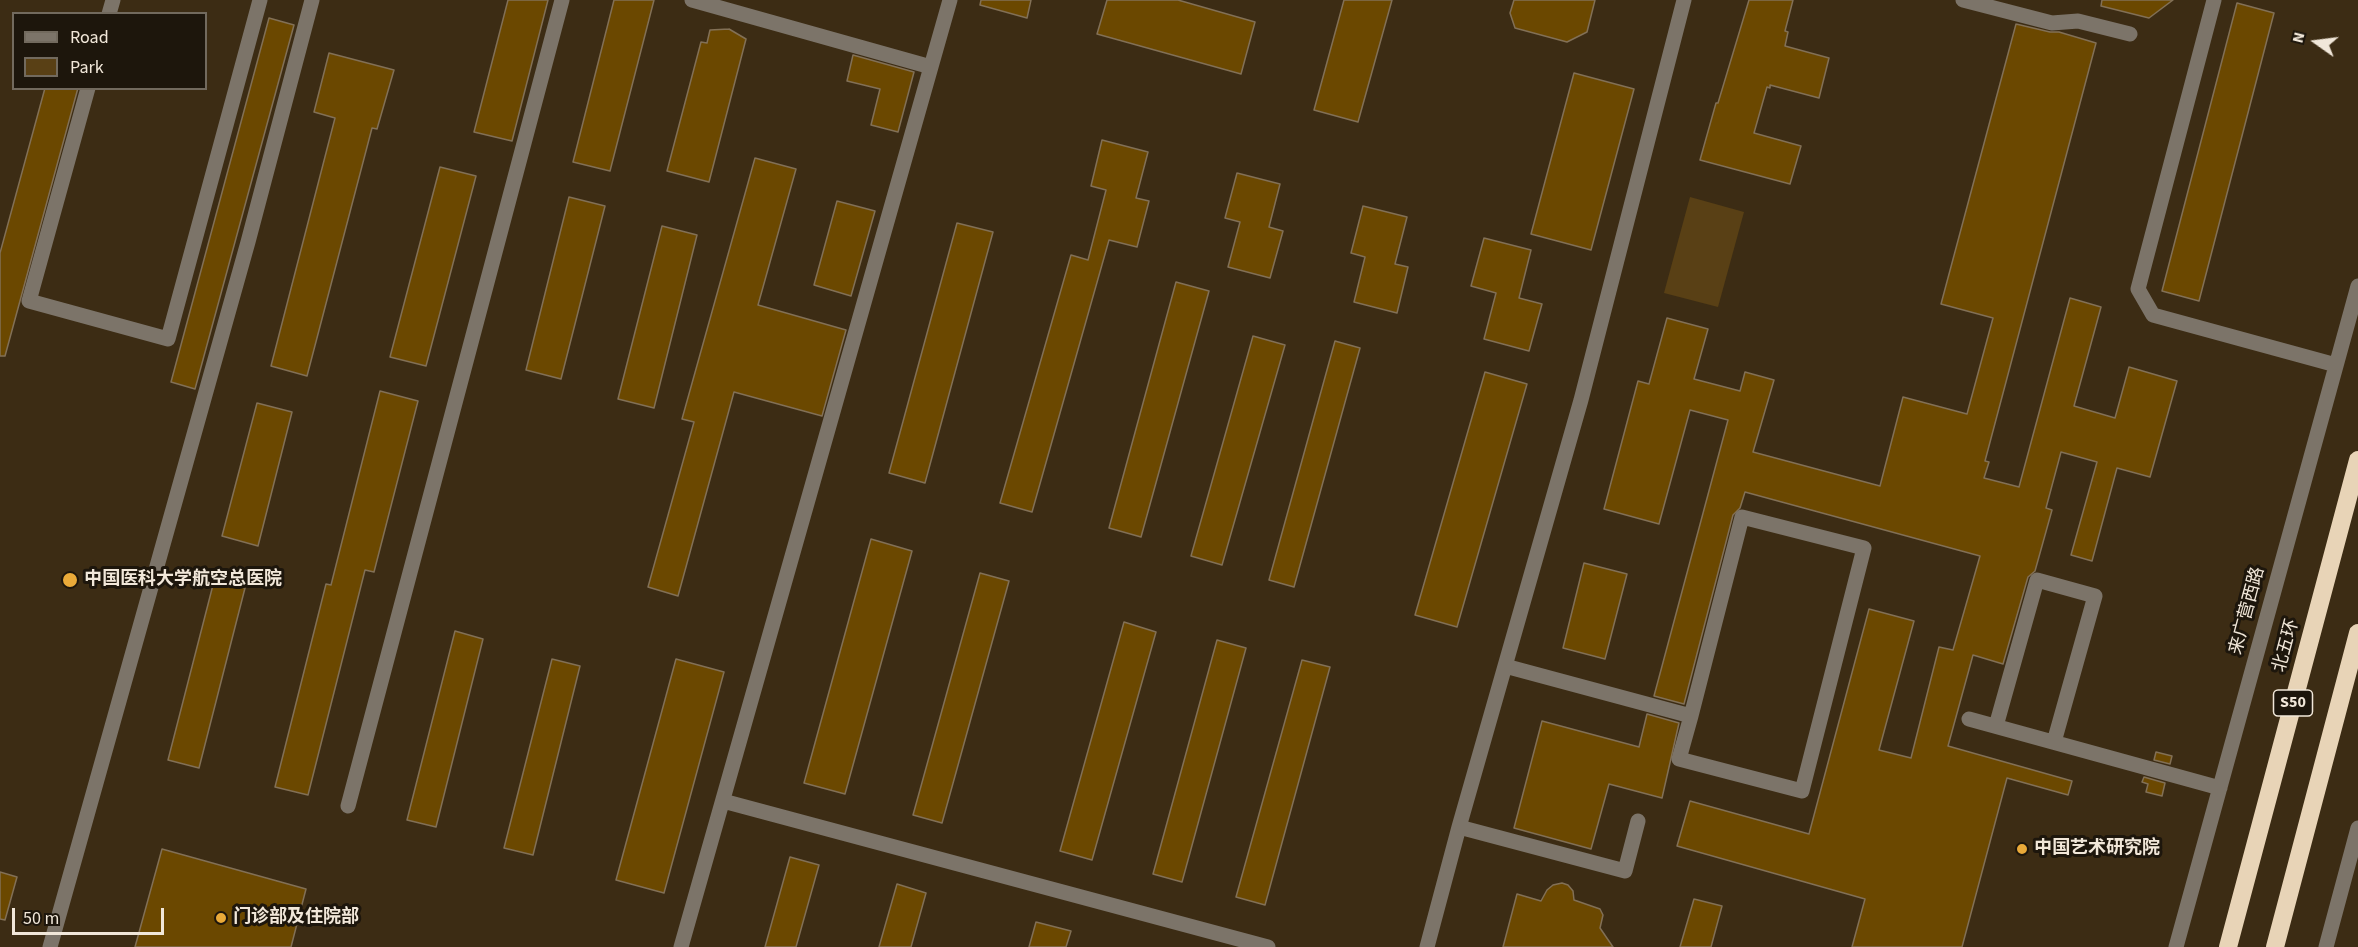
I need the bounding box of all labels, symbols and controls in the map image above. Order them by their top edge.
legend [12,12,207,90]
north arrow [2286,12,2346,72]
text: Road [70,25,109,50]
text: N [2287,30,2310,45]
text: Park [70,55,104,80]
street label: 来广营西路 [2226,565,2270,657]
place label: 中国医科大学航空总医院 [84,569,282,591]
marker: 中国医科大学航空总医院 [61,571,79,589]
street label: 北五环 [2270,617,2304,675]
road number: S50 [2274,690,2312,716]
place label: 中国艺术研究院 [2034,838,2160,860]
marker: 中国艺术研究院 [2015,842,2029,856]
scale bar [15,896,166,934]
text: 50 m [23,906,59,931]
place label: 门诊部及住院部 [233,907,359,929]
marker: 门诊部及住院部 [214,911,228,925]

